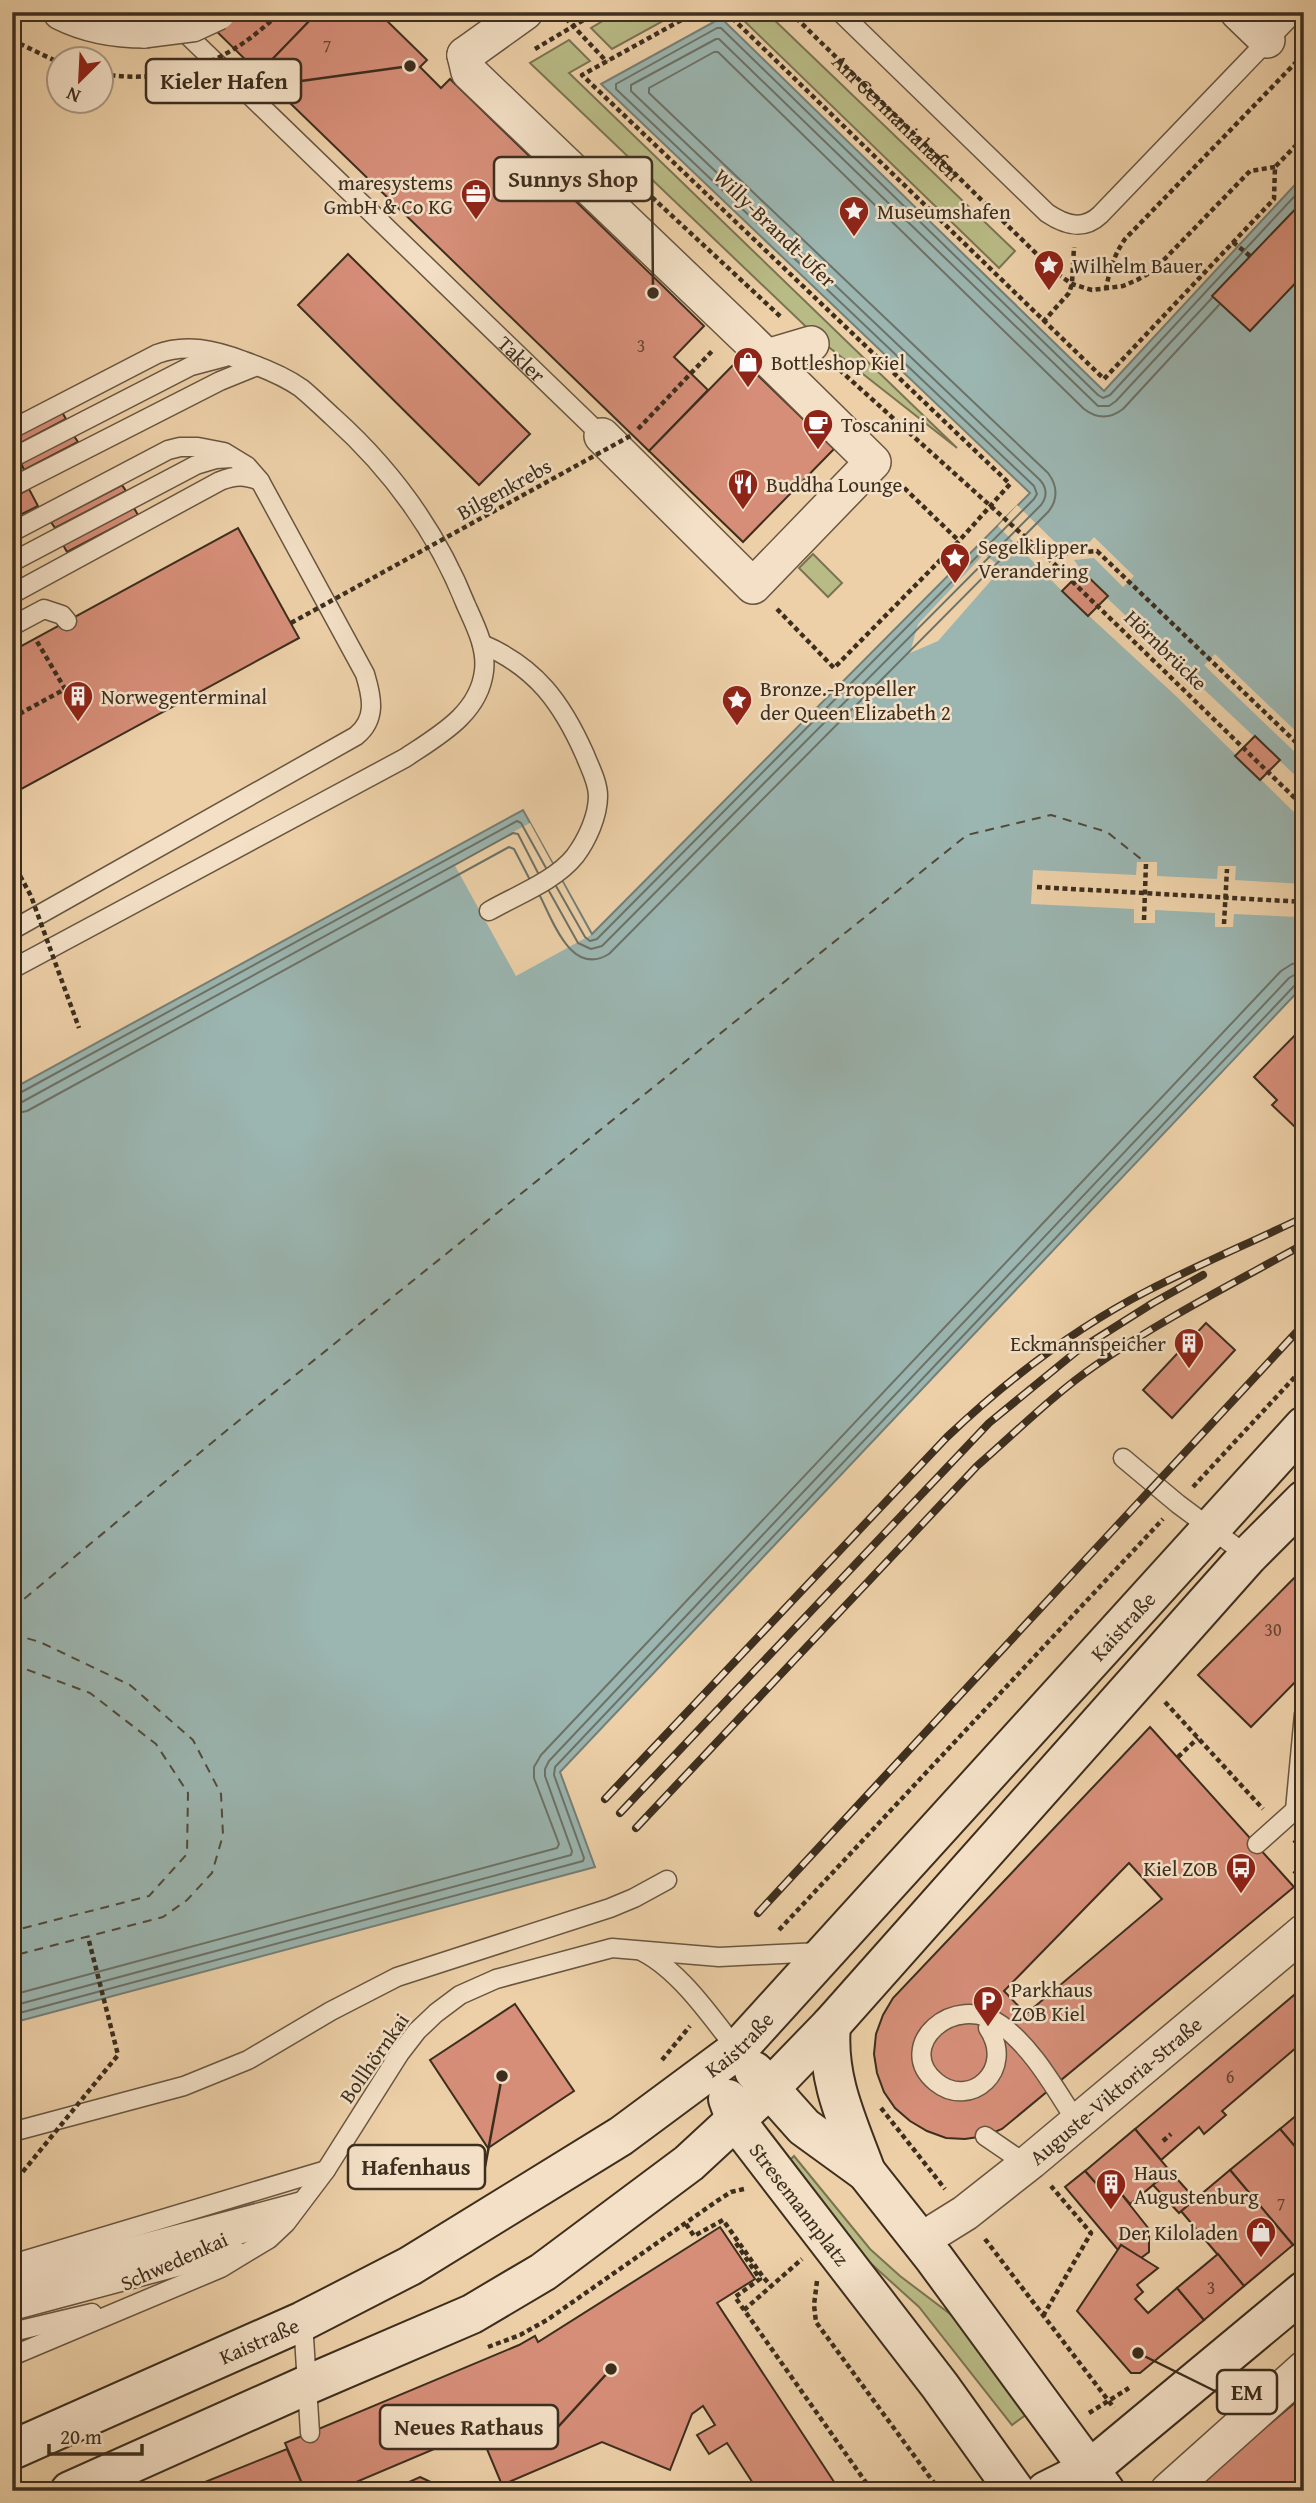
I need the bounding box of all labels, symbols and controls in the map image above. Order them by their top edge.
house number: 7 [323,32,331,59]
north arrow [46,46,116,116]
street label: Am Germaniahafen [825,46,969,188]
callout: Kieler Hafen [146,59,301,103]
text: Kieler Hafen [160,64,288,97]
text: N [61,80,85,111]
callout: Sunnys Shop [494,157,652,201]
street label: Willy-Brandt-Ufer [707,161,844,295]
text: Sunnys Shop [508,162,638,195]
place label: maresystems GmbH & Co KG [324,167,453,222]
office icon: maresystems GmbH & Co KG [459,177,493,221]
place icon: Museumshafen [837,194,871,238]
place label: Museumshafen [877,196,1011,227]
place icon: Wilhelm Bauer [1032,248,1066,292]
place label: Wilhelm Bauer [1072,250,1203,281]
street label: Takler [491,328,553,390]
house number: 3 [637,332,645,359]
shop icon: Bottleshop Kiel [731,345,765,389]
place label: Bottleshop Kiel [771,347,905,378]
cafe icon: Toscanini [801,407,835,451]
place label: Toscanini [841,409,926,440]
street label: Bilgenkrebs [451,450,557,528]
restaurant icon: Buddha Lounge [726,467,760,511]
place label: Buddha Lounge [766,469,903,500]
place label: Segelklipper Verandering [978,531,1089,586]
place icon: Segelklipper Verandering [938,541,972,585]
street label: Hörnbrücke [1117,602,1215,698]
place label: Bronze.-Propeller der Queen Elizabeth 2 [760,673,951,728]
building icon: Norwegenterminal [61,679,95,723]
place label: Norwegenterminal [101,681,267,712]
place icon: Bronze.-Propeller der Queen Elizabeth 2 [720,683,754,727]
building icon: Eckmannspeicher [1172,1326,1206,1370]
place label: Eckmannspeicher [1010,1328,1166,1359]
street label: Kaistraße [1083,1584,1162,1668]
house number: 30 [1264,1616,1282,1643]
bus stop icon: Kiel ZOB [1224,1851,1258,1895]
place label: Kiel ZOB [1144,1853,1218,1884]
place label: Parkhaus ZOB Kiel [1011,1974,1093,2029]
parking icon: Parkhaus ZOB Kiel [971,1984,1005,2028]
street label: Kaistraße [698,2004,780,2085]
street label: Bollhörnkai [332,2006,417,2109]
street label: Auguste-Viktoria-Straße [1022,2009,1209,2172]
house number: 6 [1226,2063,1234,2090]
street label: Stresemannplatz [742,2136,857,2272]
callout: Hafenhaus [348,2145,485,2189]
text: Hafenhaus [361,2150,471,2183]
place label: Haus Augustenburg [1134,2157,1259,2212]
building icon: Haus Augustenburg [1094,2167,1128,2211]
house number: 7 [1277,2190,1285,2217]
shop icon: Der Kiloladen [1244,2215,1278,2259]
place label: Der Kiloladen [1119,2217,1238,2248]
street label: Schwedenkai [115,2223,233,2298]
house number: 3 [1207,2274,1215,2301]
street label: Kaistraße [214,2309,304,2372]
callout: EM [1217,2370,1277,2414]
text: EM [1231,2375,1263,2408]
callout: Neues Rathaus [380,2405,558,2449]
text: Neues Rathaus [394,2410,544,2443]
scale bar [49,2412,142,2456]
text: 20 m [60,2421,102,2452]

